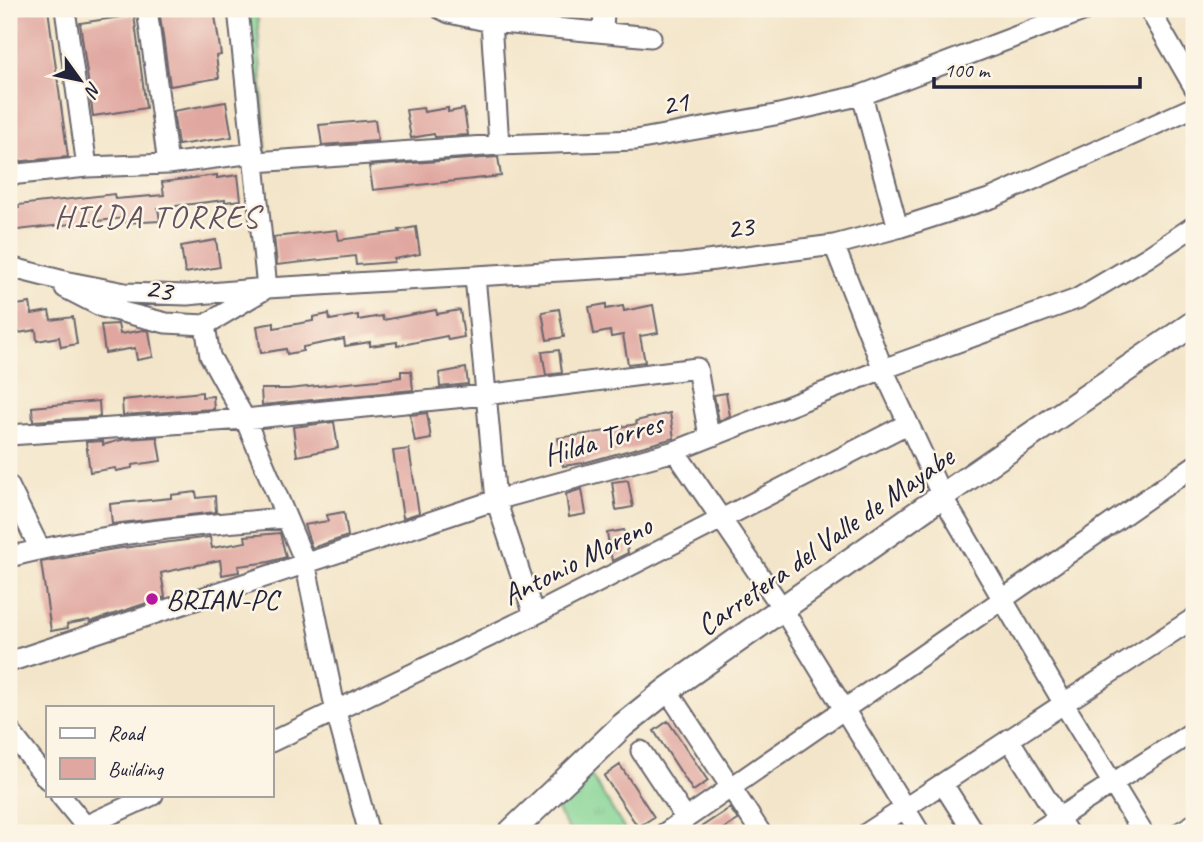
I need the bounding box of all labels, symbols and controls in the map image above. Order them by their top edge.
north arrow [46,46,116,116]
scale bar [934,46,1140,90]
text: 100 m [944,57,991,83]
text: N [78,77,107,103]
street label: 21 [658,82,693,124]
district label: HILDA TORRES [54,196,265,237]
street label: 23 [724,206,758,248]
street label: 23 [142,268,178,311]
street label: Hilda Torres [539,403,670,474]
street label: Carretera del Valle de Mayabe [689,437,963,644]
street label: Antonio Moreno [496,506,659,614]
place label: BRIAN-PC [166,580,282,618]
marker: BRIAN-PC [144,591,160,607]
legend [46,706,273,796]
text: Road [108,720,147,746]
text: Building [108,756,165,782]

